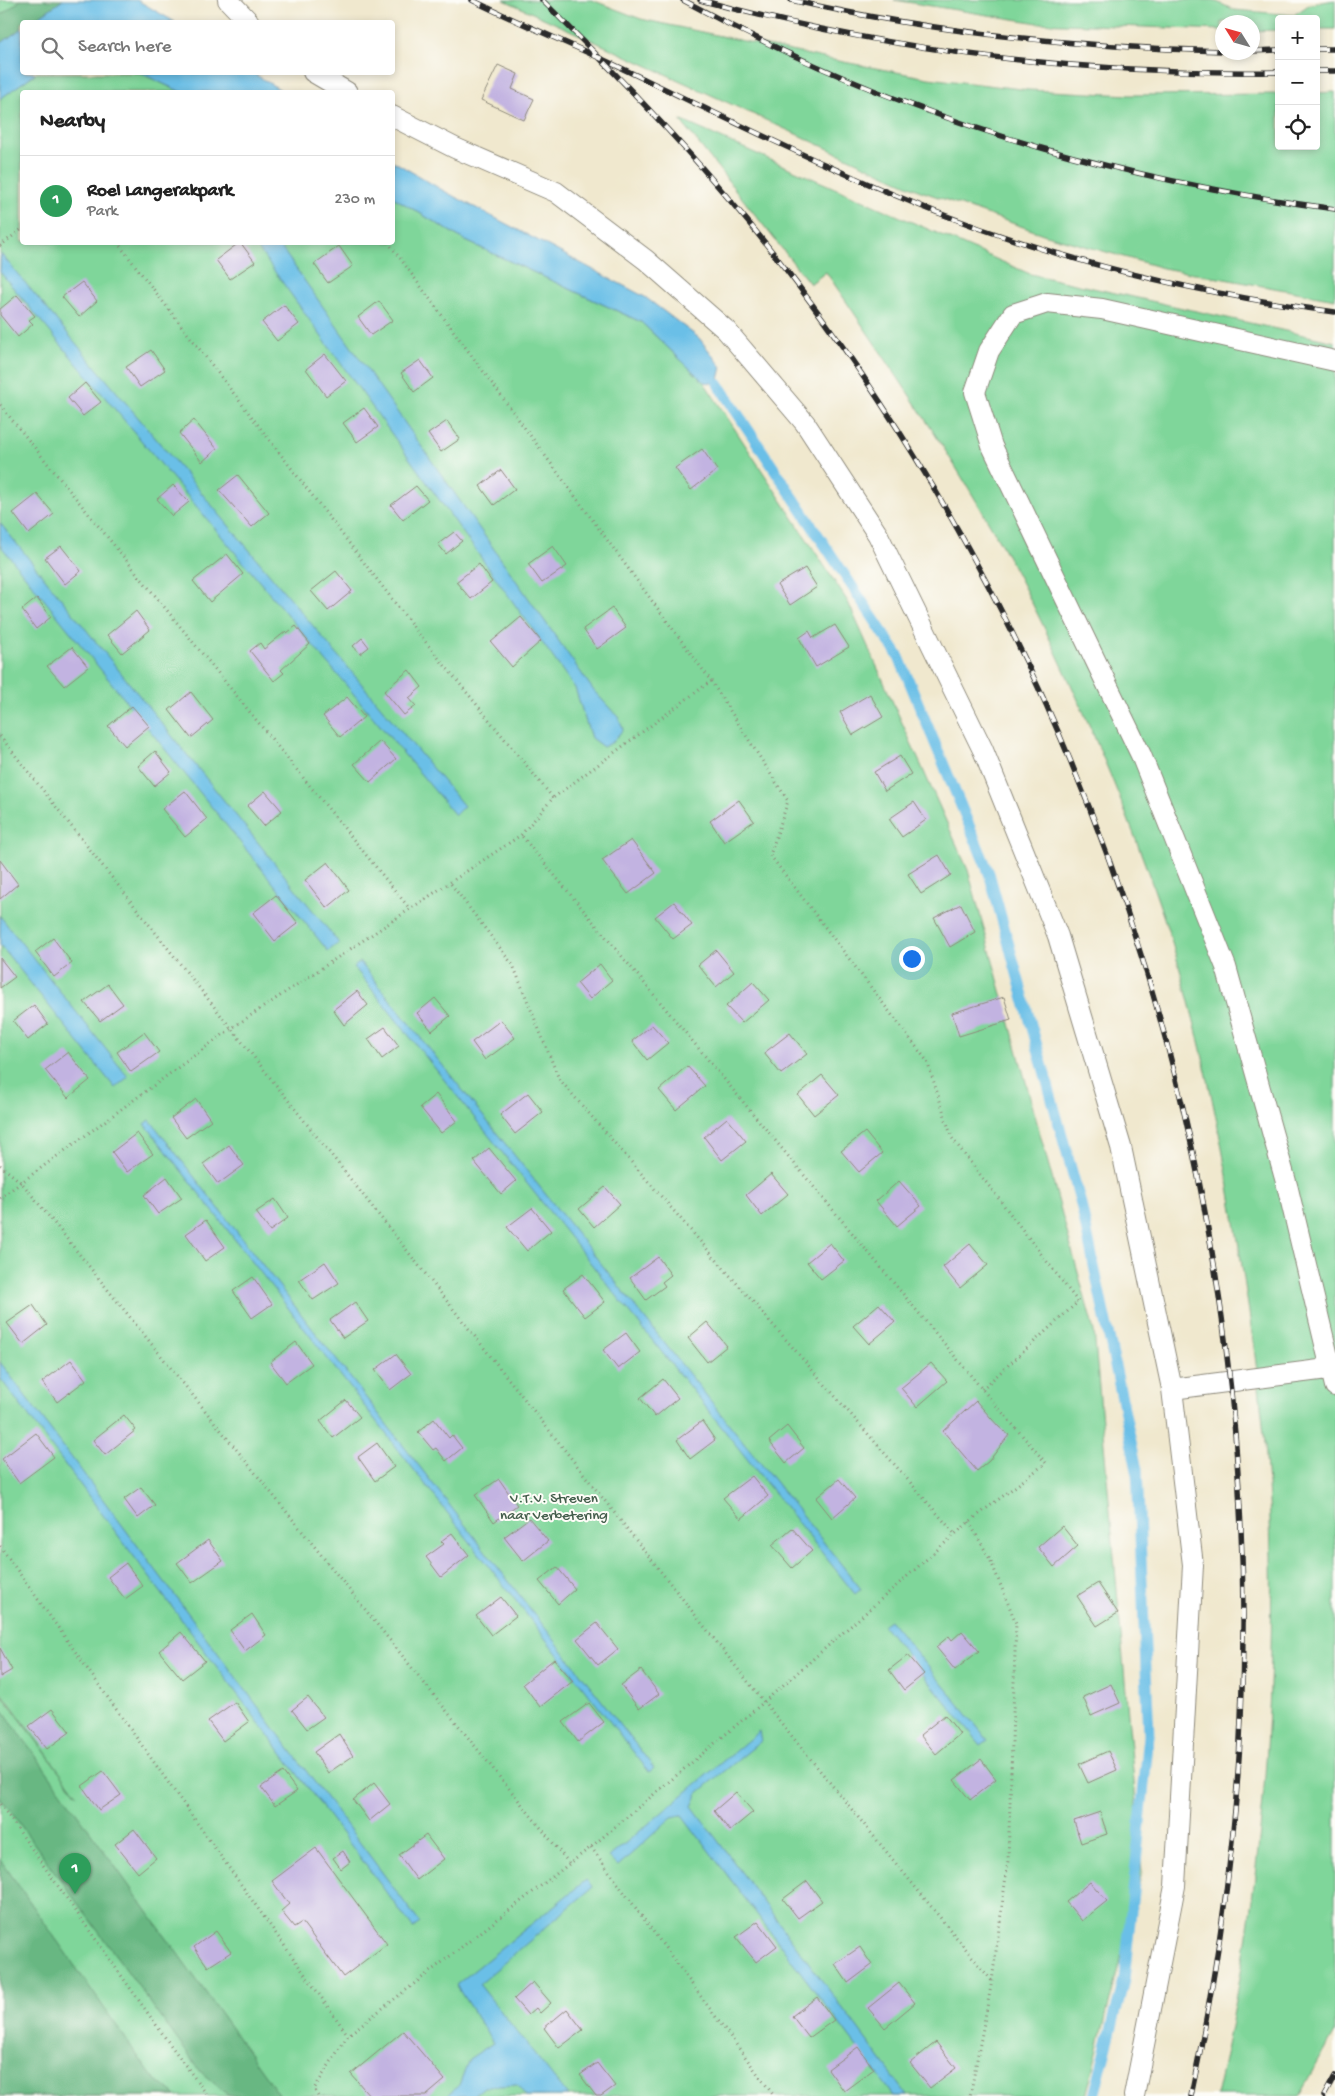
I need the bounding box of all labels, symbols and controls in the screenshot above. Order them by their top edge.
north arrow [1215,15,1260,60]
map controls [1275,15,1320,150]
button: + [1275,15,1320,60]
search box [20,20,395,75]
icon: search [38,34,66,62]
text: Search here [78,36,172,59]
button: − [1275,60,1320,105]
button: locate [1275,105,1320,150]
text: Nearby [40,110,105,135]
text: Roel Langerakpark [87,180,233,203]
text: 1 [53,191,59,210]
text: 230 m [335,191,375,210]
text: Park [87,203,118,222]
your location [899,946,925,972]
park label: V.T.V. Streven naar Verbetering [500,1490,608,1525]
pin: 1 [59,1853,91,1894]

